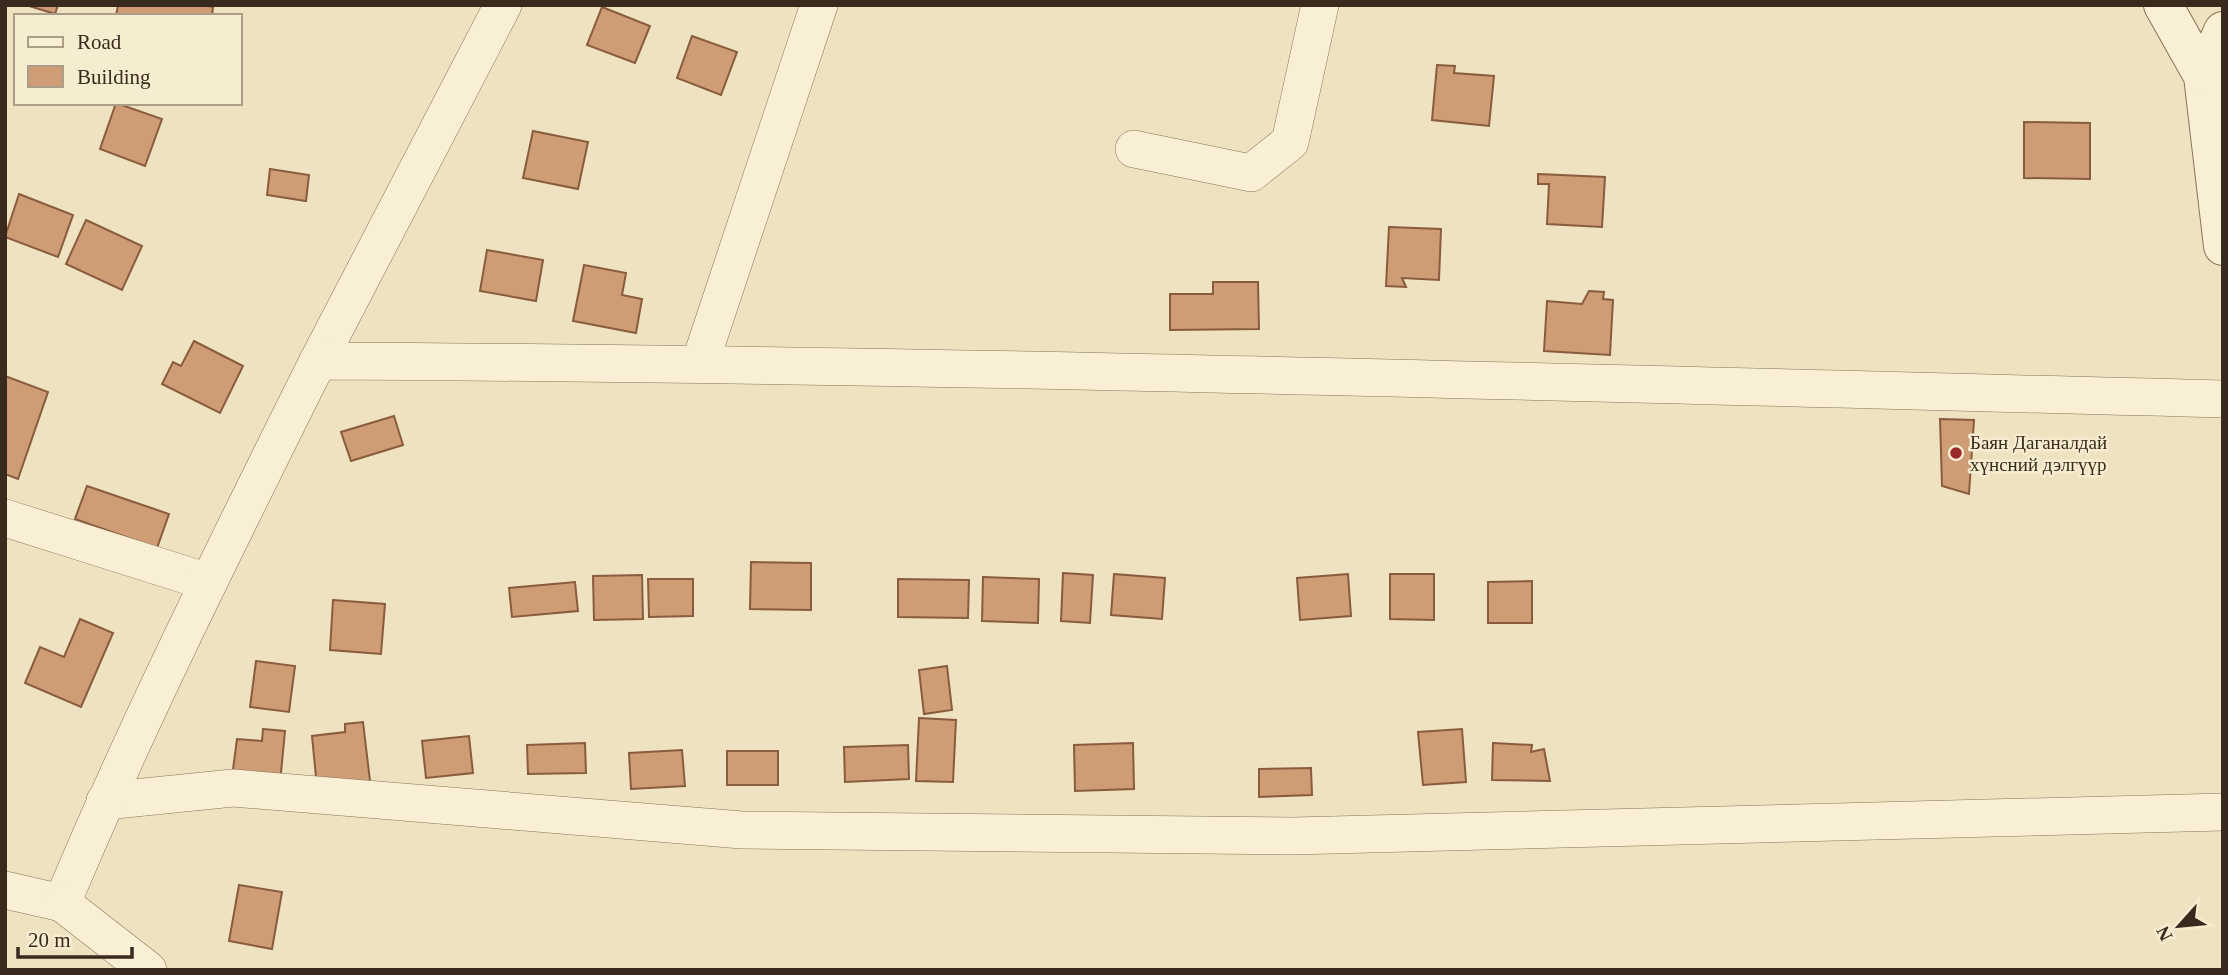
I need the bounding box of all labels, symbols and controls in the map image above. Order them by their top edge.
legend [14,14,242,105]
text: Road [77,30,122,54]
text: Building [77,65,151,89]
place label: Баян Даганалдай хүнсний дэлгүүр [1970,432,2107,475]
marker: Баян Даганалдай хүнсний дэлгүүр [1948,445,1964,461]
north arrow [2144,891,2214,961]
scale bar [18,916,131,960]
text: N [2152,922,2177,944]
text: 20 m [28,928,71,952]

